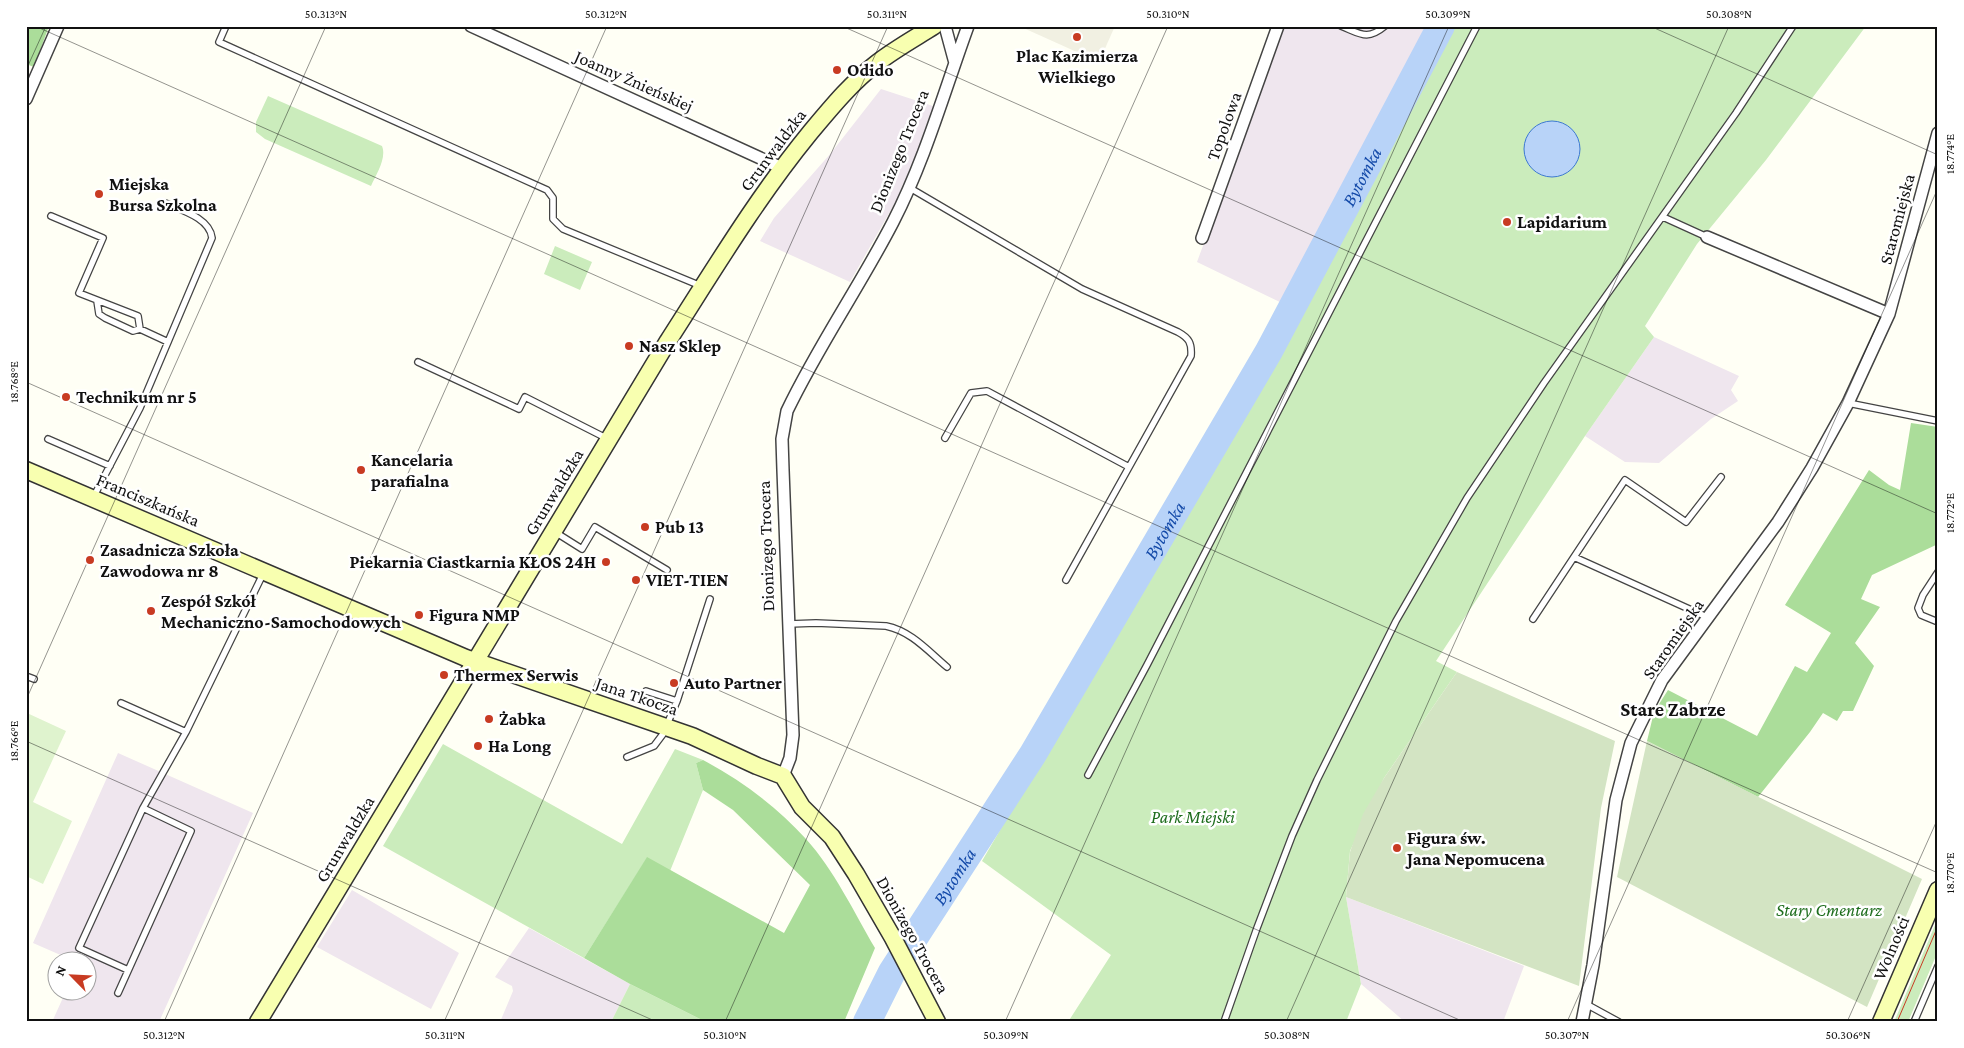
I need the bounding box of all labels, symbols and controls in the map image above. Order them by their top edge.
text: 50.313°N [305,7,347,21]
text: 50.312°N [585,7,627,21]
text: 50.311°N [867,7,907,21]
text: 50.310°N [1146,7,1190,21]
text: 50.309°N [1425,7,1471,21]
text: 50.308°N [1706,7,1752,21]
marker: Plac Kazimierza Wielkiego [1071,31,1083,43]
street label: Joanny Żnieńskiej [569,45,696,117]
place label: Plac Kazimierza Wielkiego [1016,46,1138,87]
place label: Odido [847,60,894,80]
marker: Odido [831,64,843,76]
street label: Dionizego Trocera [865,87,933,215]
street label: Topolowa [1202,89,1246,163]
street label: Grunwaldzka [736,105,810,195]
text: 18.774°E [1943,133,1957,174]
water label: Bytomka [1338,144,1386,210]
street label: Staromiejska [1875,171,1920,267]
place label: Miejska Bursa Szkolna [109,174,217,215]
marker: Miejska Bursa Szkolna [93,188,105,200]
place label: Lapidarium [1517,212,1608,232]
marker: Lapidarium [1501,216,1513,228]
place label: Nasz Sklep [639,336,721,356]
marker: Nasz Sklep [623,340,635,352]
text: 18.768°E [7,361,21,403]
place label: Technikum nr 5 [76,387,197,407]
marker: Technikum nr 5 [60,391,72,403]
street label: Grunwaldzka [520,445,588,539]
place label: Kancelaria parafialna [371,450,453,491]
marker: Kancelaria parafialna [355,464,367,476]
street label: Franciszkańska [93,469,203,531]
street label: Dionizego Trocera [754,480,778,612]
text: 18.772°E [1943,493,1957,533]
water label: Bytomka [1140,498,1190,563]
place label: Pub 13 [655,517,704,537]
marker: Pub 13 [639,521,651,533]
place label: Zasadnicza Szkoła Zawodowa nr 8 [100,540,239,581]
place label: Piekarnia Ciastkarnia KŁOS 24H [350,552,596,572]
marker: Zasadnicza Szkoła Zawodowa nr 8 [84,554,96,566]
marker: Piekarnia Ciastkarnia KŁOS 24H [600,556,612,568]
place label: VIET-TIEN [645,570,729,590]
marker: VIET-TIEN [630,574,642,586]
place label: Zespół Szkół Mechaniczno-Samochodowych [161,591,402,632]
street label: Staromiejska [1638,595,1709,683]
marker: Zespół Szkół Mechaniczno-Samochodowych [145,605,157,617]
place label: Figura NMP [429,605,520,625]
marker: Figura NMP [413,609,425,621]
place label: Thermex Serwis [454,665,578,685]
marker: Thermex Serwis [438,669,450,681]
street label: Jana Tkocza [591,672,681,719]
place label: Auto Partner [683,673,782,693]
marker: Auto Partner [668,677,680,689]
district label: Stare Zabrze [1620,698,1726,720]
place label: Żabka [499,709,546,729]
marker: Żabka [483,713,495,725]
text: 18.766°E [7,720,21,761]
place label: Ha Long [488,736,551,756]
marker: Ha Long [472,740,484,752]
street label: Grunwaldzka [311,792,379,886]
park label: Park Miejski [1151,807,1235,828]
place label: Figura św. Jana Nepomucena [1405,828,1545,869]
marker: Figura św. Jana Nepomucena [1391,842,1403,854]
water label: Bytomka [928,844,980,909]
text: 18.770°E [1943,852,1957,894]
street label: Dionizego Trocera [873,873,953,997]
park label: Stary Cmentarz [1776,900,1882,920]
street label: Wolności [1869,913,1913,983]
north arrow [48,950,98,1000]
text: N [51,963,70,978]
text: 50.312°N [143,1028,185,1042]
text: 50.311°N [425,1028,465,1042]
text: 50.310°N [703,1028,747,1042]
text: 50.309°N [983,1028,1029,1042]
text: 50.308°N [1264,1028,1310,1042]
text: 50.307°N [1545,1028,1589,1042]
text: 50.306°N [1825,1028,1871,1042]

